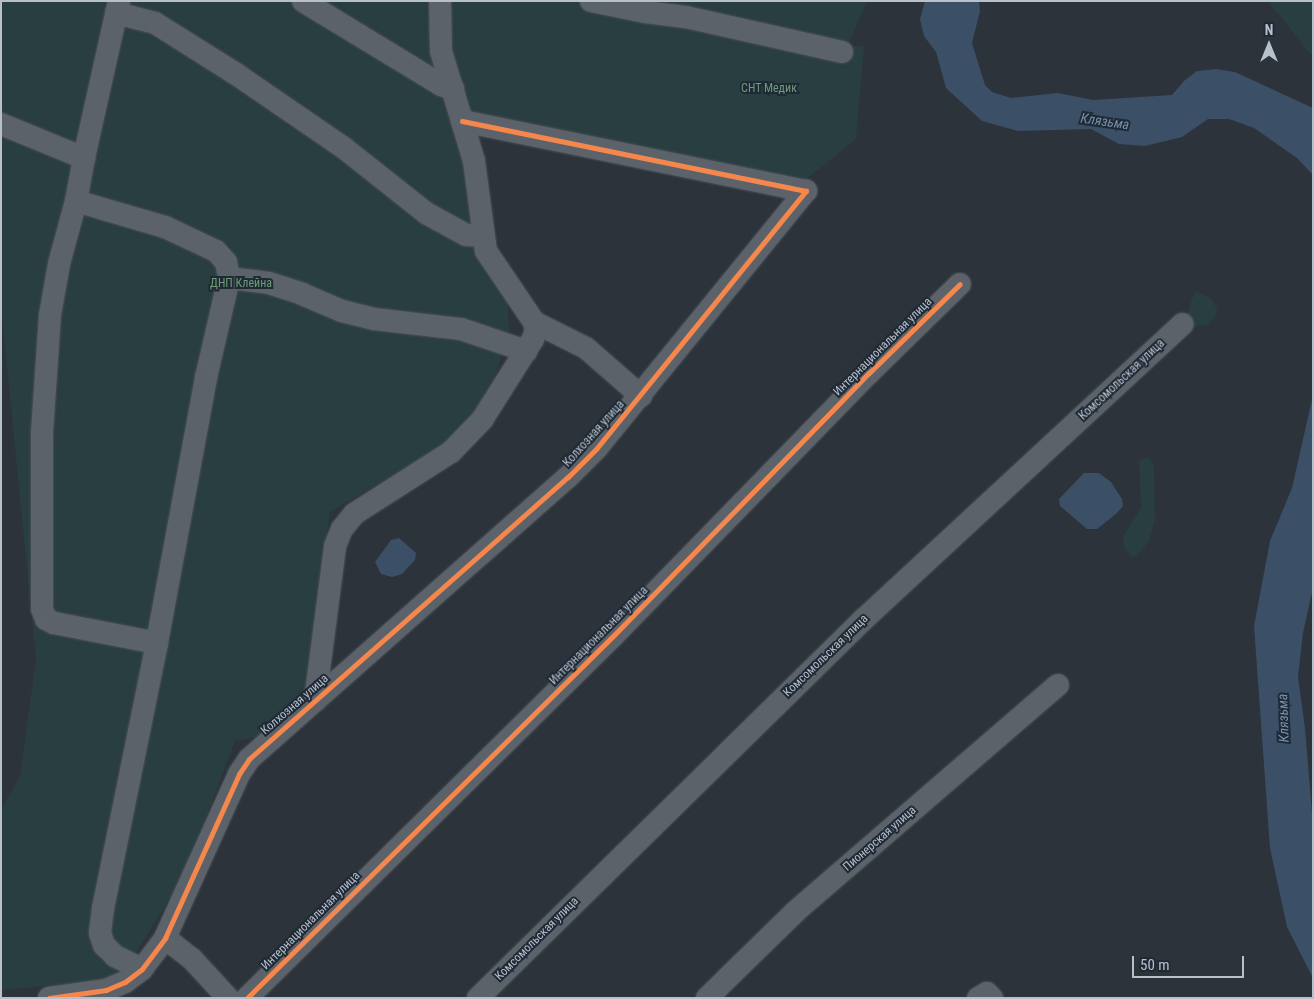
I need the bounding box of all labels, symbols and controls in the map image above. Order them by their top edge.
north arrow [1244,20,1294,70]
text: N [1265,22,1273,38]
park label: СНТ Медик [741,82,797,96]
water label: Клязьма [1080,109,1130,133]
park label: ДНП Клейна [210,277,272,291]
street label: Интернациональная улица [831,295,935,399]
street label: Комсомольская улица [1076,337,1168,423]
street label: Колхозная улица [560,398,628,470]
street label: Интернациональная улица [547,584,651,688]
street label: Комсомольская улица [781,612,871,700]
street label: Колхозная улица [258,672,332,738]
water label: Клязьма [1274,693,1292,743]
street label: Пионерская улица [841,803,919,875]
street label: Интернациональная улица [259,869,363,973]
street label: Комсомольская улица [492,894,582,984]
scale bar [1134,946,1246,978]
text: 50 m [1140,956,1170,974]

